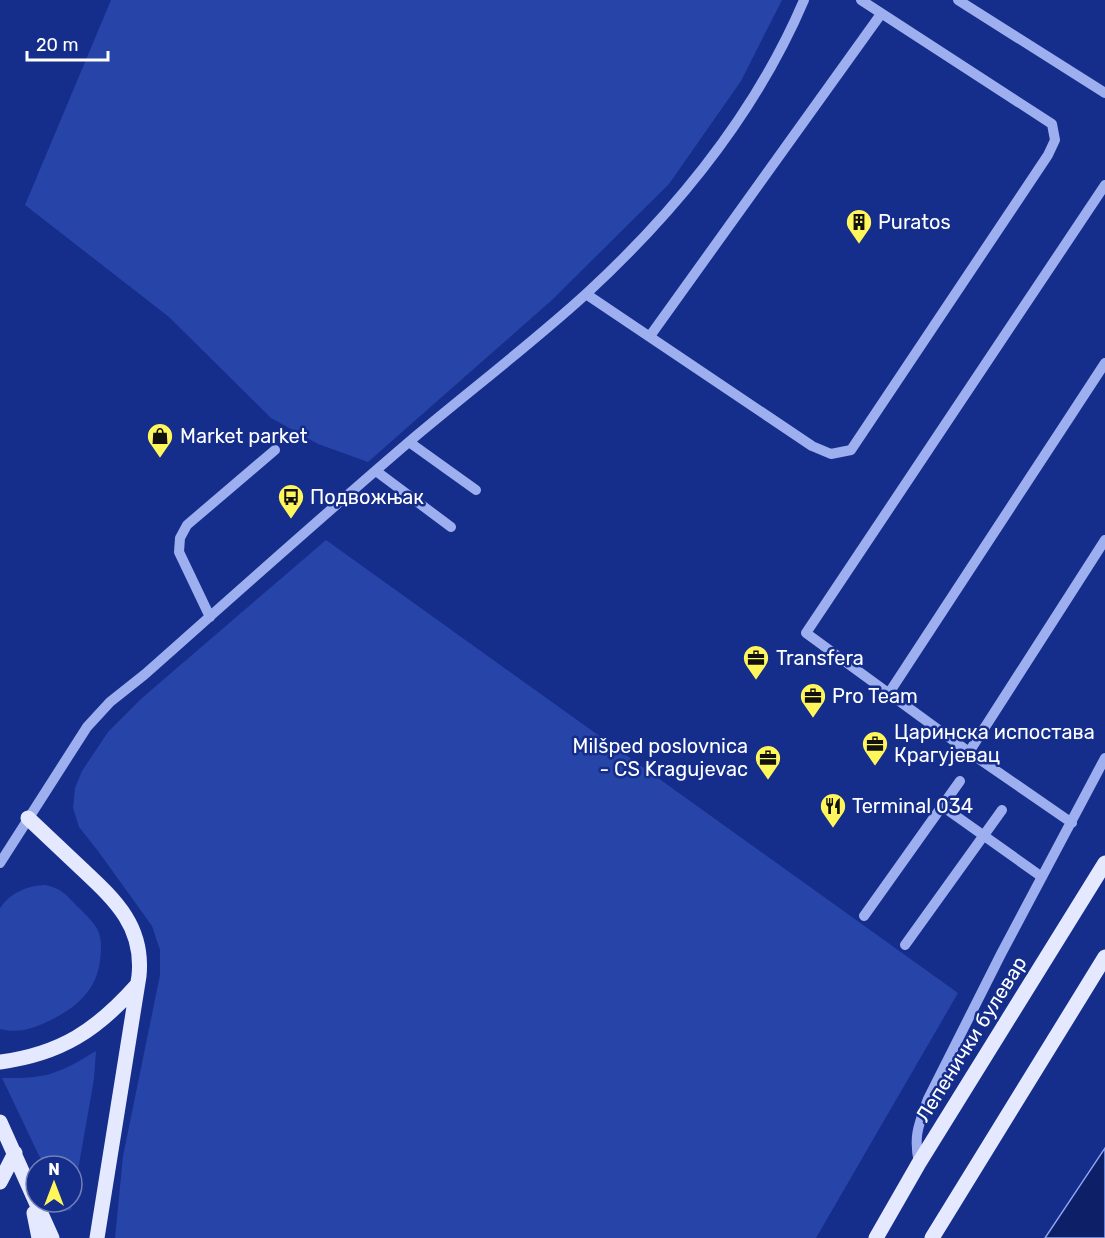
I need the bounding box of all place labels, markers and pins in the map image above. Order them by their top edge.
building icon: Puratos [844,207,874,245]
place label: Puratos [878,210,951,234]
shop icon: Market parket [145,421,175,459]
place label: Market parket [180,424,308,448]
bus stop icon: Подвожњак [276,482,306,520]
place label: Подвожњак [310,485,424,509]
office icon: Transfera [741,643,771,681]
place label: Transfera [776,646,864,670]
office icon: Pro Team [798,681,828,719]
place label: Pro Team [832,684,918,708]
place label: Царинска испостава Крагујевац [894,720,1095,767]
office icon: Царинска испостава Крагујевац [860,729,890,767]
place label: Milšped poslovnica - CS Kragujevac [573,734,748,781]
office icon: Milšped poslovnica - CS Kragujevac [753,743,783,781]
restaurant icon: Terminal 034 [818,791,848,829]
place label: Terminal 034 [852,794,973,818]

